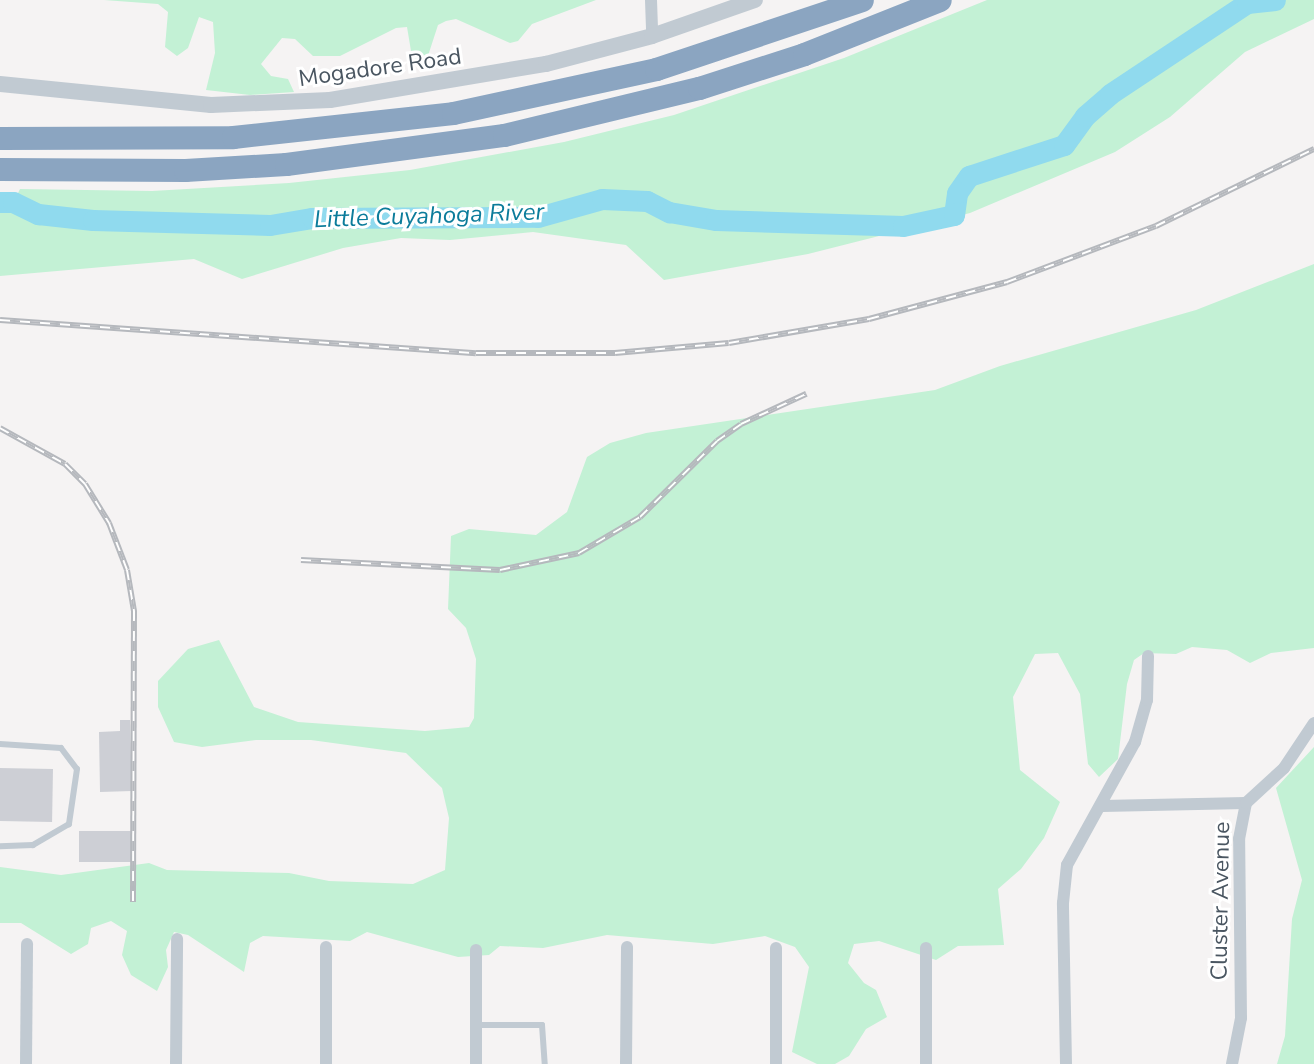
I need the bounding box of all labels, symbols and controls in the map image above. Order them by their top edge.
street label: Mogadore Road [297,43,463,93]
water label: Little Cuyahoga River [313,198,545,234]
street label: Cluster Avenue [1206,821,1236,981]

